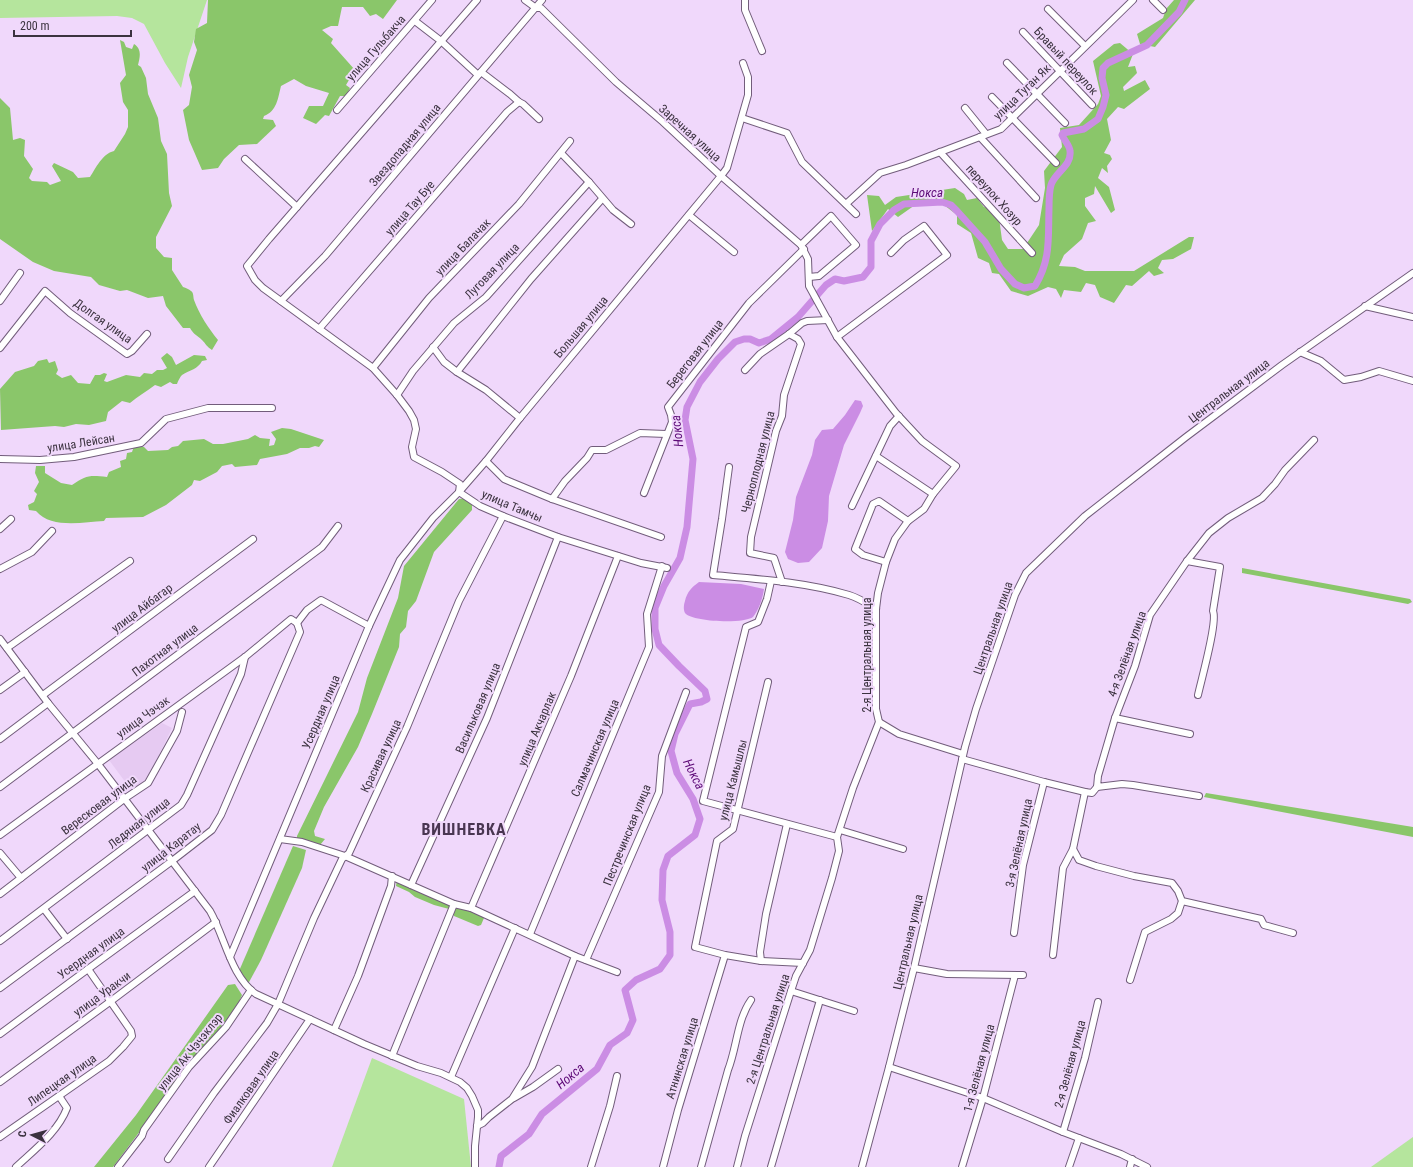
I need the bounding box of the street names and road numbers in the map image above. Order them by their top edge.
street label: улица Гульбакча [344,12,408,84]
street label: Бравый переулок [1031,24,1101,98]
street label: улица Туган Як [991,61,1054,123]
street label: Звездопадная улица [366,101,444,189]
street label: Заречная улица [656,101,724,165]
street label: переулок Хозур [963,162,1025,229]
street label: улица Тау Буе [383,178,438,238]
street label: улица Балачак [433,216,494,278]
street label: Луговая улица [462,240,522,302]
street label: Большая улица [551,293,611,361]
street label: Долгая улица [71,296,135,346]
street label: Береговая улица [664,317,726,391]
street label: Центральная улица [1186,356,1272,426]
street label: Черноплодная улица [739,409,778,514]
street label: улица Лейсан [46,431,116,455]
street label: улица Тамчы [480,487,544,525]
street label: Центральная улица [971,579,1016,676]
street label: улица Айбагар [109,581,175,635]
street label: 2-я Центральная улица [860,597,874,712]
street label: 4-я Зелёная улица [1105,609,1149,699]
street label: Пахотная улица [129,621,201,679]
street label: Васильковая улица [453,660,503,755]
street label: Усердная улица [299,673,343,751]
street label: улица Акчарлак [515,689,559,768]
street label: улица Чэчэк [114,693,172,741]
street label: Салмачинская улица [568,697,622,799]
street label: Красивая улица [358,717,404,795]
street label: улица Камышлы [716,738,750,822]
street label: Вересковая улица [59,772,139,838]
street label: Пестречинская улица [600,782,654,888]
street label: Ледяная улица [105,794,173,852]
street label: 3-я Зелёная улица [1003,797,1035,889]
street label: улица Каратау [139,819,203,875]
street label: Центральная улица [890,893,926,991]
street label: Усердная улица [55,924,127,982]
street label: улица Уракчи [71,969,133,1019]
street label: 2-я Центральная улица [744,972,792,1086]
street label: улица Ак Чэчэклэр [155,1011,225,1093]
street label: Атнинская улица [663,1015,701,1101]
street label: 2-я Зелёная улица [1052,1018,1089,1110]
street label: 1-я Зелёная улица [961,1022,998,1114]
street label: Фиалковая улица [220,1047,282,1127]
street label: Липецкая улица [25,1051,99,1109]

